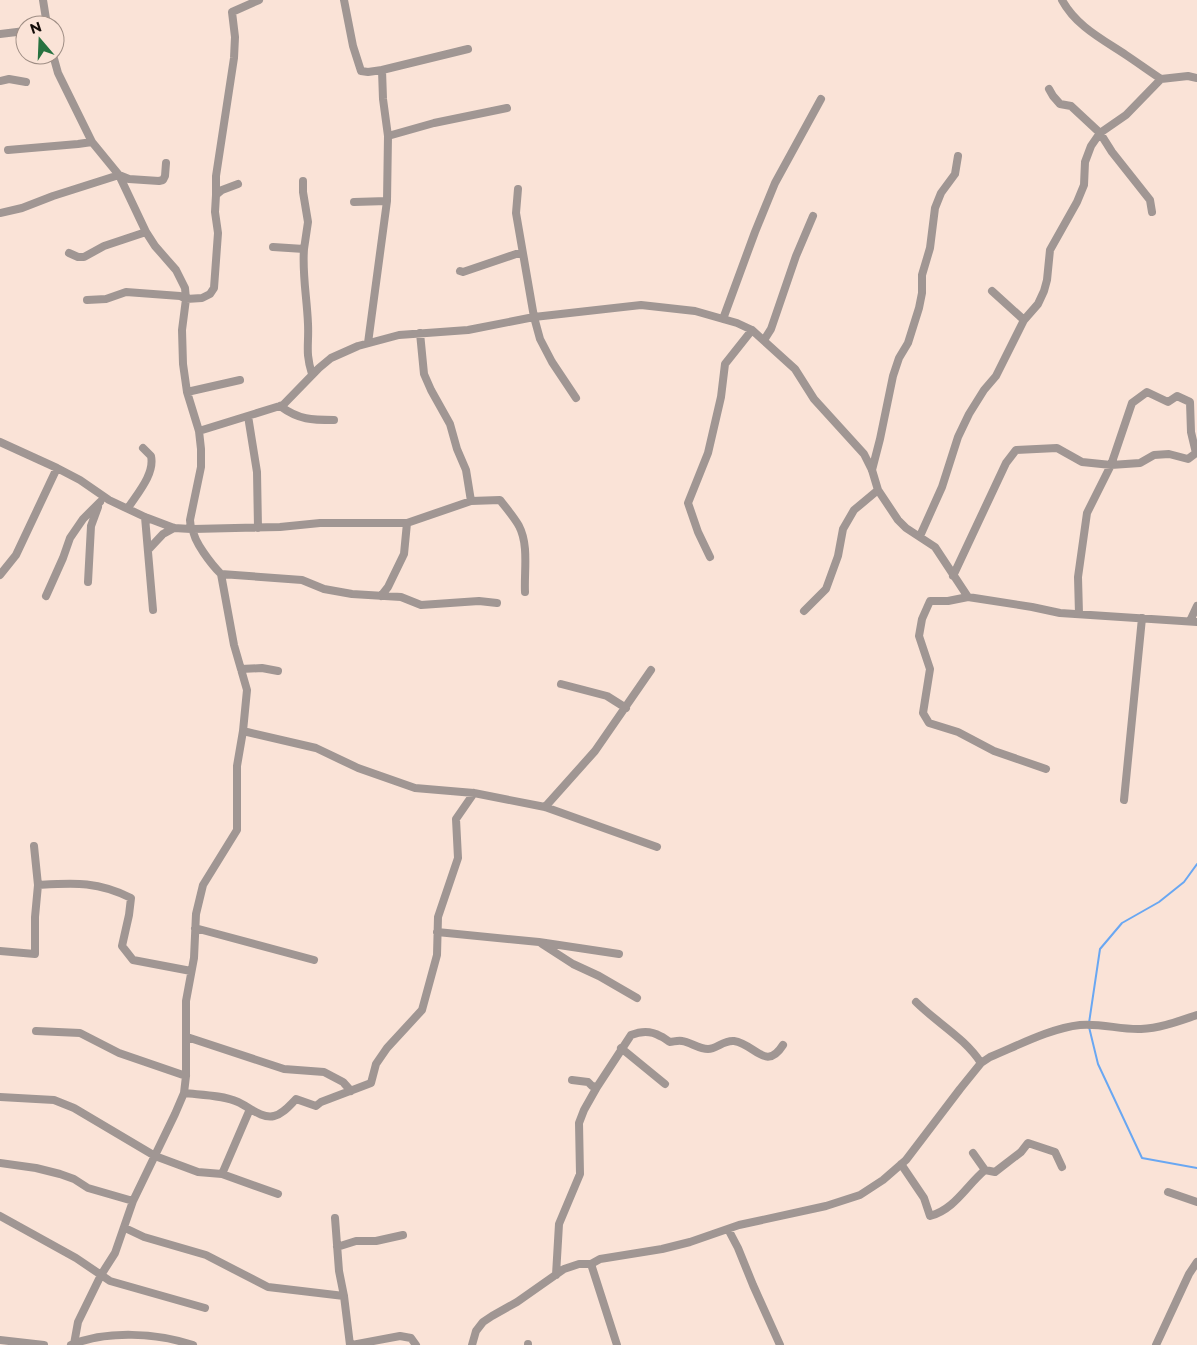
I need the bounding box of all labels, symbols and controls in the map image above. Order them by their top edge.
north arrow [15,15,65,65]
text: N [27,17,44,38]

